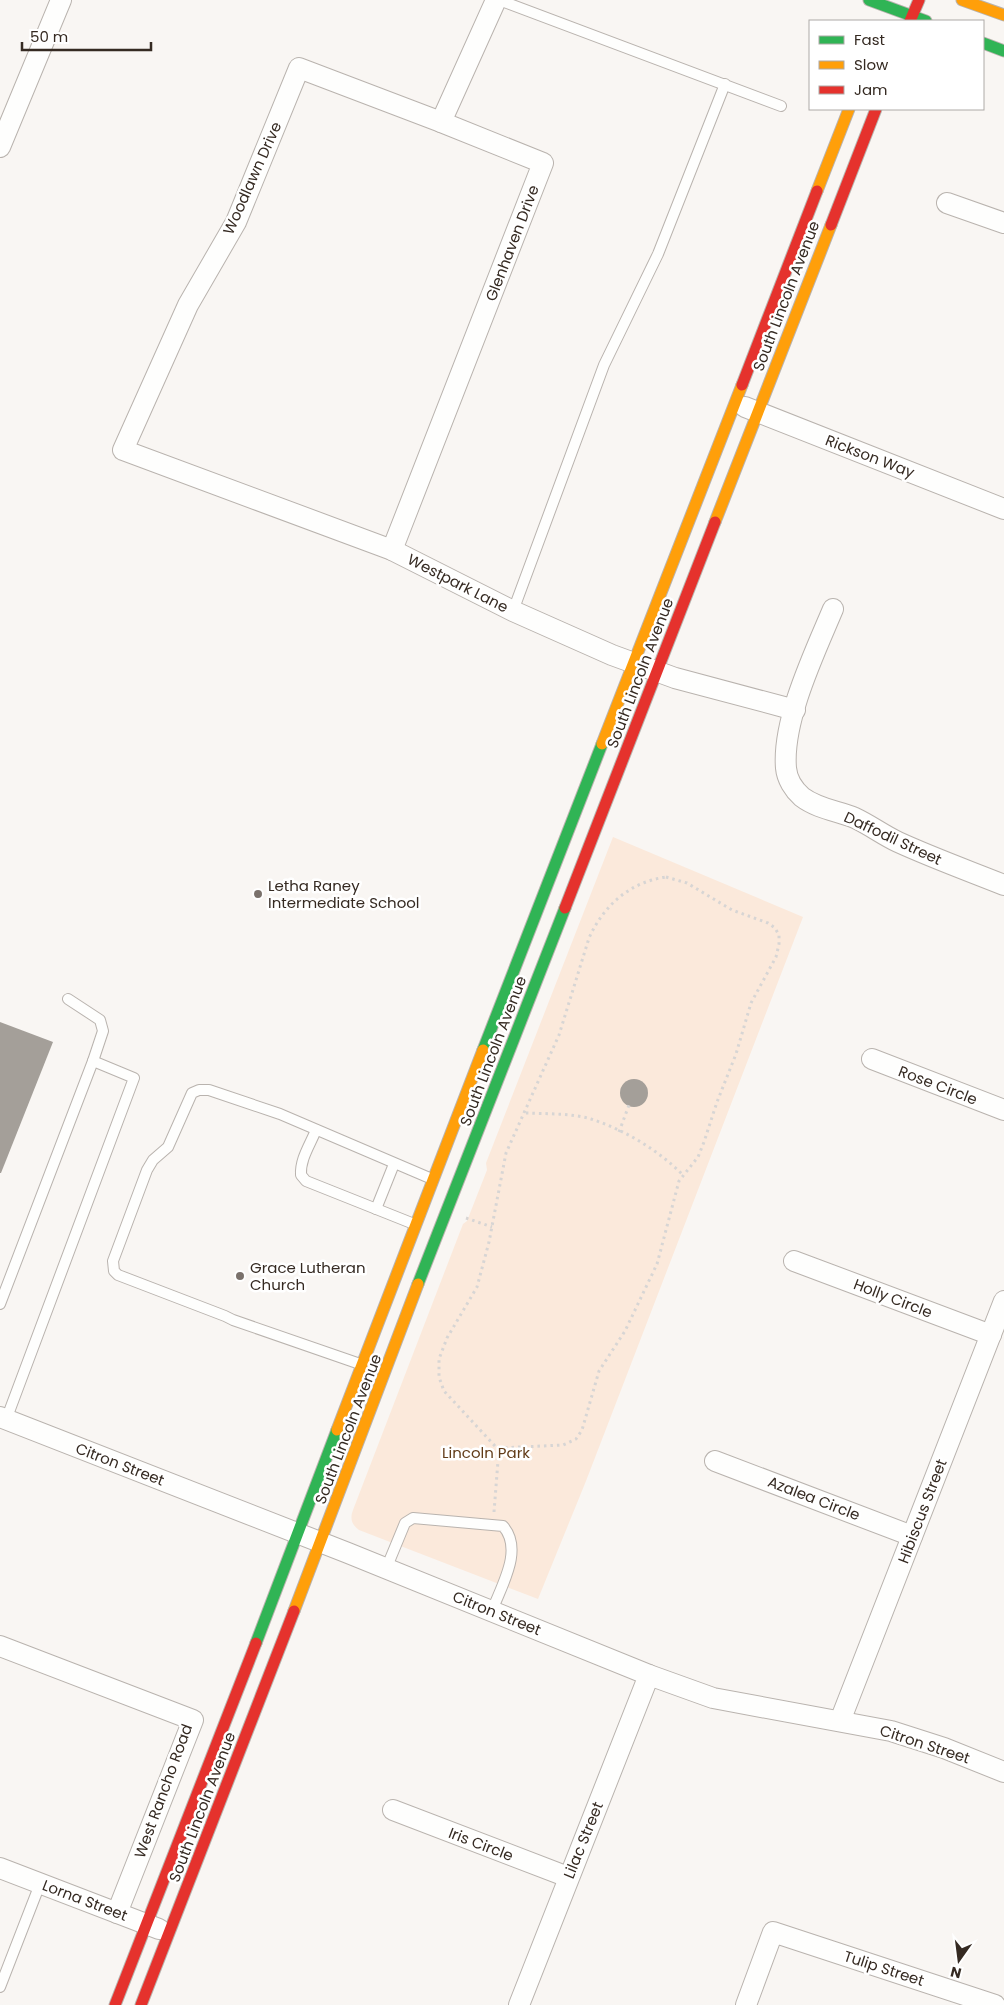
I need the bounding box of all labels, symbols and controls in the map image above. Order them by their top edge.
scale bar [22,20,151,52]
legend [809,20,984,110]
text: 50 m [30,26,68,47]
text: Fast [854,29,885,50]
text: Slow [854,54,889,75]
text: Jam [854,79,888,100]
street label: Woodlawn Drive [218,118,286,238]
street label: Glenhaven Drive [480,182,544,304]
street label: South Lincoln Avenue [748,218,824,374]
street label: Rickson Way [822,429,918,483]
street label: Westpark Lane [404,549,512,617]
street label: South Lincoln Avenue [602,595,678,751]
street label: Daffodil Street [841,806,945,870]
place label: Letha Raney Intermediate School [268,875,420,913]
marker: Letha Raney Intermediate School [252,888,264,900]
street label: South Lincoln Avenue [455,973,531,1129]
street label: Rose Circle [896,1060,980,1110]
place label: Grace Lutheran Church [250,1257,366,1295]
marker: Grace Lutheran Church [234,1270,246,1282]
street label: Holly Circle [851,1273,935,1323]
street label: South Lincoln Avenue [310,1351,386,1507]
street label: Citron Street [73,1437,167,1491]
park label: Lincoln Park [442,1442,530,1463]
street label: Hibiscus Street [892,1456,952,1566]
street label: Azalea Circle [765,1471,863,1525]
street label: Citron Street [450,1586,544,1640]
street label: Citron Street [877,1720,973,1768]
street label: West Rancho Road [129,1721,197,1861]
street label: South Lincoln Avenue [164,1729,240,1885]
street label: Lilac Street [558,1799,608,1881]
street label: Iris Circle [446,1822,516,1866]
street label: Lorna Street [40,1874,130,1926]
north arrow [934,1935,984,1985]
street label: Tulip Street [841,1945,927,1991]
text: N [948,1962,963,1984]

